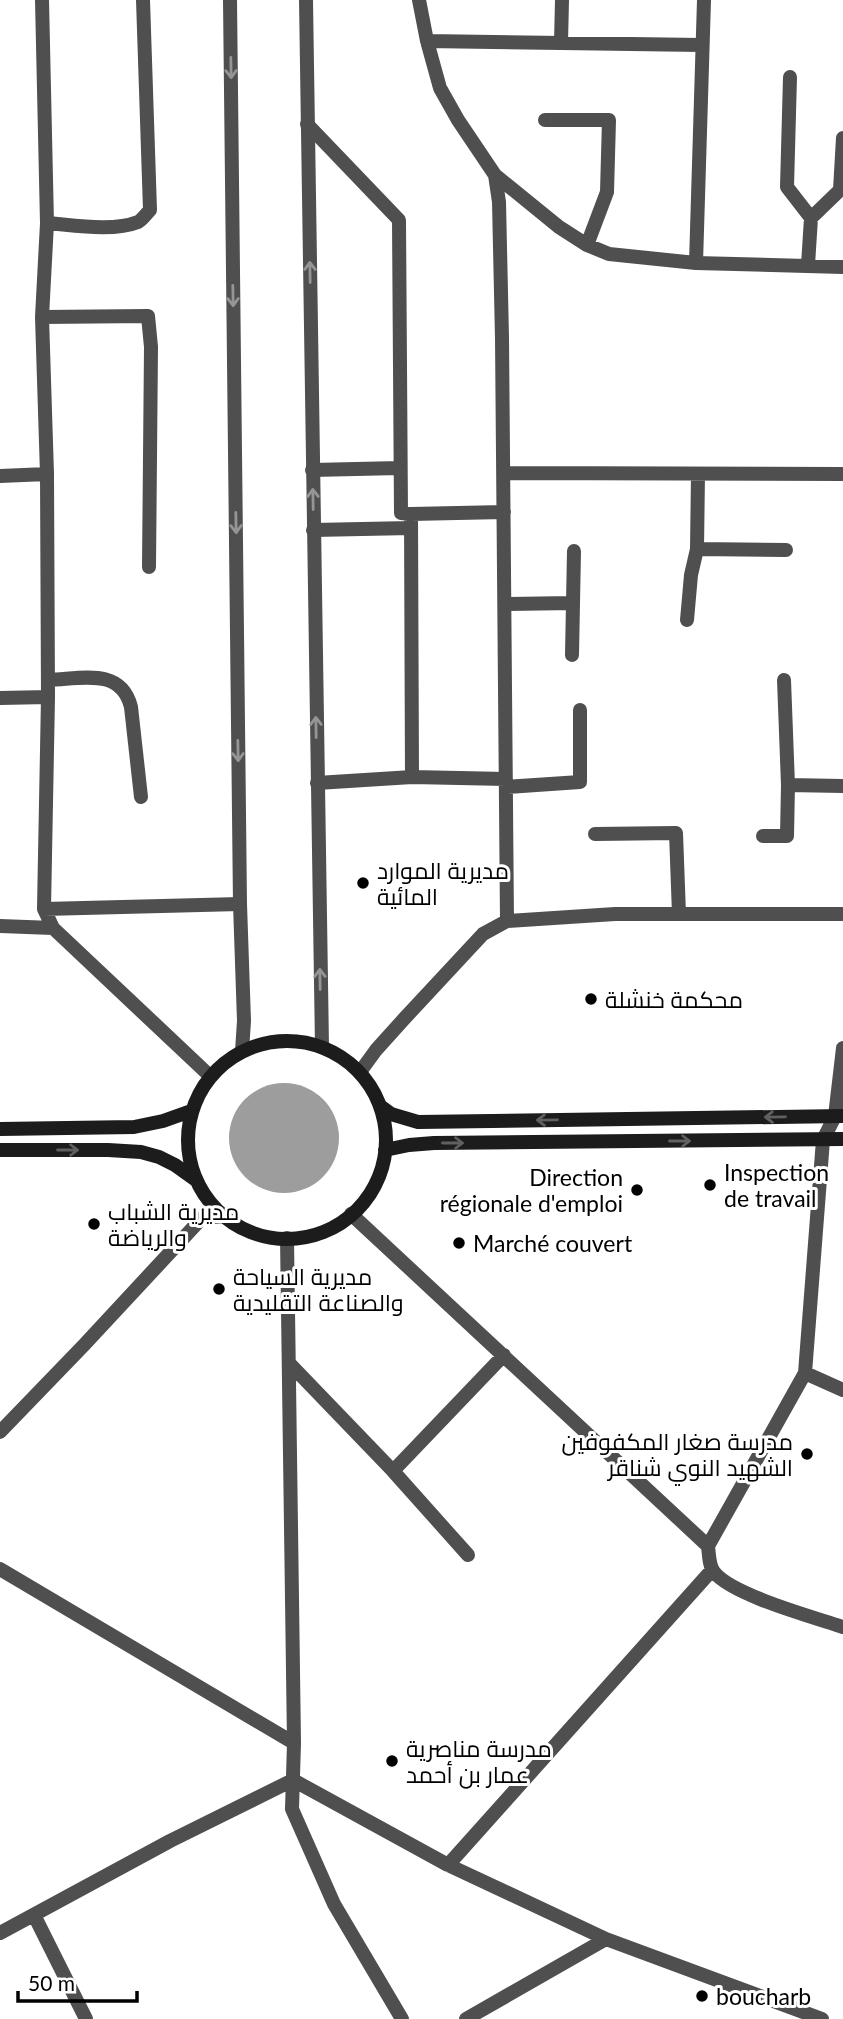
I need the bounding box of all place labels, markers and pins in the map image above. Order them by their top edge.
place label: مديرية الموارد المائية [377,856,509,910]
marker: مديرية الموارد المائية [355,875,371,891]
place label: محكمة خنشلة [605,985,743,1013]
marker: محكمة خنشلة [583,991,599,1007]
place label: Inspection de travail [724,1158,829,1212]
place label: Direction régionale d'emploi [440,1163,623,1217]
marker: Inspection de travail [702,1177,718,1193]
marker: Direction régionale d'emploi [629,1182,645,1198]
place label: مديرية الشباب والرياضة [108,1197,239,1251]
marker: مديرية الشباب والرياضة [86,1216,102,1232]
place label: Marché couvert [473,1229,633,1257]
marker: Marché couvert [451,1235,467,1251]
place label: مديرية السياحة والصناعة التقليدية [233,1262,404,1316]
marker: مديرية السياحة والصناعة التقليدية [211,1281,227,1297]
place label: مدرسة صغار المكفوفين الشهيد النوي شناقر [562,1427,793,1486]
marker: مدرسة صغار المكفوفين الشهيد النوي شناقر [799,1446,815,1462]
place label: مدرسة مناصرية عمار بن أحمد [406,1734,552,1789]
marker: مدرسة مناصرية عمار بن أحمد [384,1753,400,1769]
place label: boucharb [716,1982,811,2010]
marker: boucharb [694,1988,710,2004]

